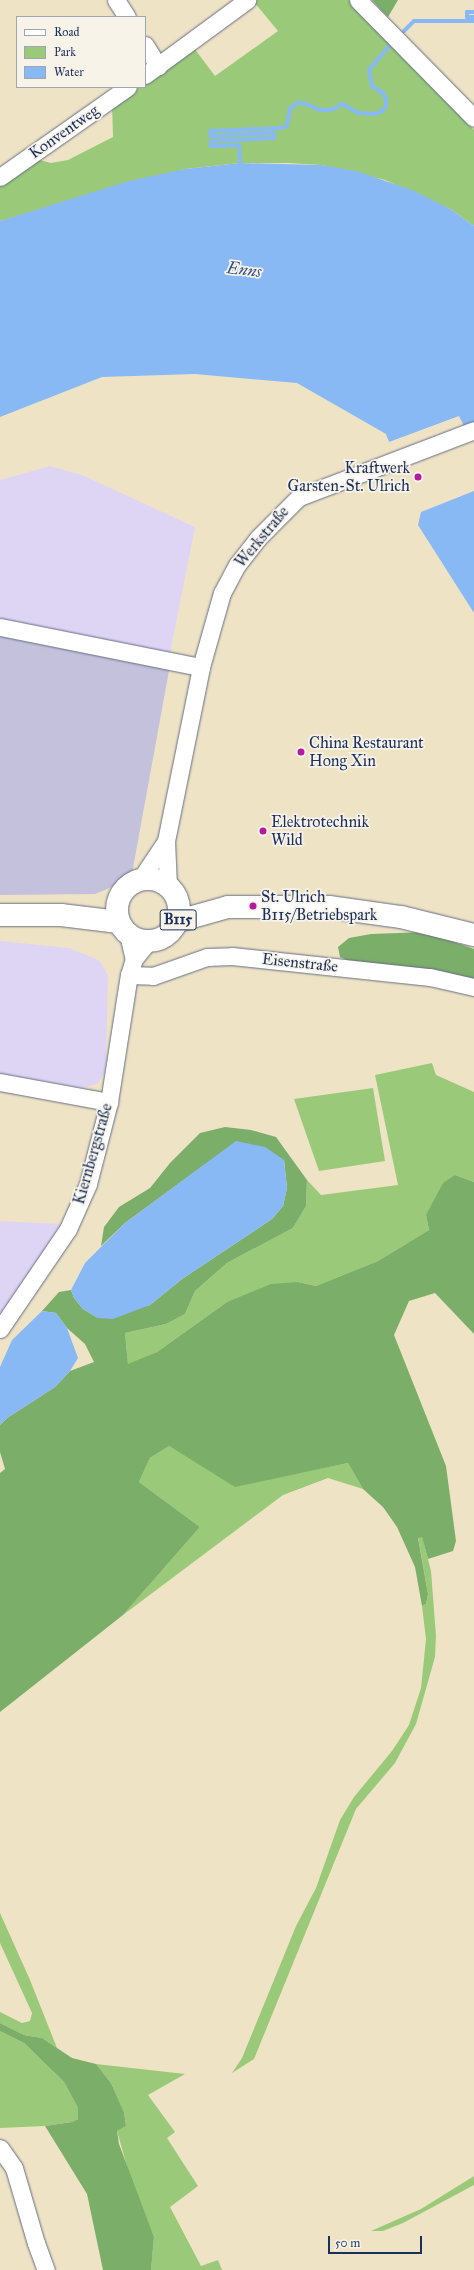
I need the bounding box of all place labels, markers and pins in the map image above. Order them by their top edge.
place label: Kraftwerk Garsten-St. Ulrich [288,458,410,496]
marker: Kraftwerk Garsten-St. Ulrich [413,472,423,482]
place label: China Restaurant Hong Xin [309,733,424,771]
marker: China Restaurant Hong Xin [296,747,306,757]
place label: Elektrotechnik Wild [271,812,369,850]
marker: Elektrotechnik Wild [258,826,268,836]
place label: St. Ulrich B115/Betriebspark [261,887,377,925]
marker: St. Ulrich B115/Betriebspark [248,901,258,911]

